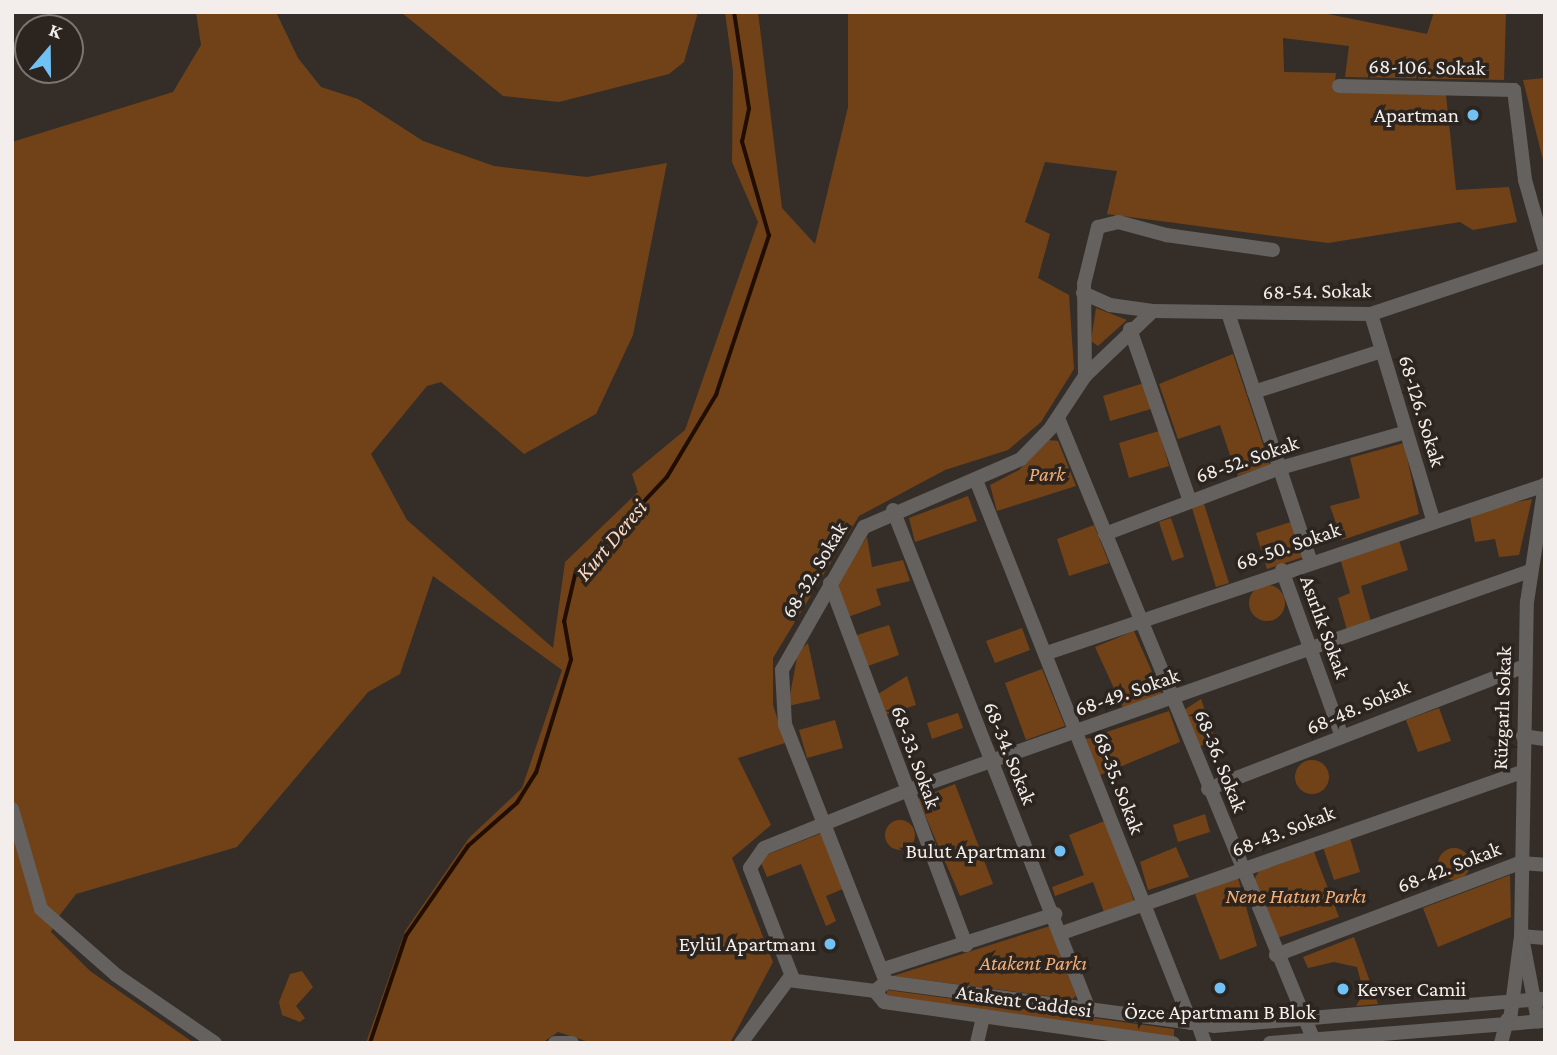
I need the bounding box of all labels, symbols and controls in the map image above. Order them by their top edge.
north arrow [14,14,84,84]
text: K [46,19,65,43]
street label: 68-106. Sokak [1368,53,1486,81]
place label: Apartman [1374,102,1459,128]
marker: Apartman [1465,107,1481,123]
street label: 68-54. Sokak [1262,277,1372,305]
street label: 68-126. Sokak [1393,352,1451,470]
street label: 68-52. Sokak [1192,430,1302,488]
park label: Park [1029,461,1065,487]
water label: Kurt Deresi [569,494,653,586]
street label: 68-50. Sokak [1232,516,1344,576]
street label: 68-32. Sokak [775,517,853,623]
street label: Asırlık Sokak [1295,572,1355,682]
street label: Rüzgarlı Sokak [1487,646,1517,770]
street label: 68-49. Sokak [1071,662,1183,722]
street label: 68-48. Sokak [1302,674,1414,740]
street label: 68-34. Sokak [978,698,1042,808]
street label: 68-33. Sokak [886,702,946,812]
street label: 68-36. Sokak [1189,706,1253,816]
street label: 68-35. Sokak [1088,728,1150,838]
street label: 68-43. Sokak [1228,800,1338,862]
street label: 68-42. Sokak [1394,836,1504,898]
place label: Bulut Apartmanı [905,838,1046,864]
marker: Bulut Apartmanı [1052,843,1068,859]
park label: Nene Hatun Parkı [1225,883,1367,909]
place label: Eylül Apartmanı [679,931,816,957]
marker: Eylül Apartmanı [822,936,838,952]
park label: Atakent Parkı [979,950,1087,976]
place label: Kevser Camii [1357,976,1466,1002]
street label: Atakent Caddesi [955,979,1093,1023]
marker: Özce Apartmanı B Blok [1212,980,1228,996]
marker: Kevser Camii [1335,981,1351,997]
place label: Özce Apartmanı B Blok [1124,999,1316,1025]

